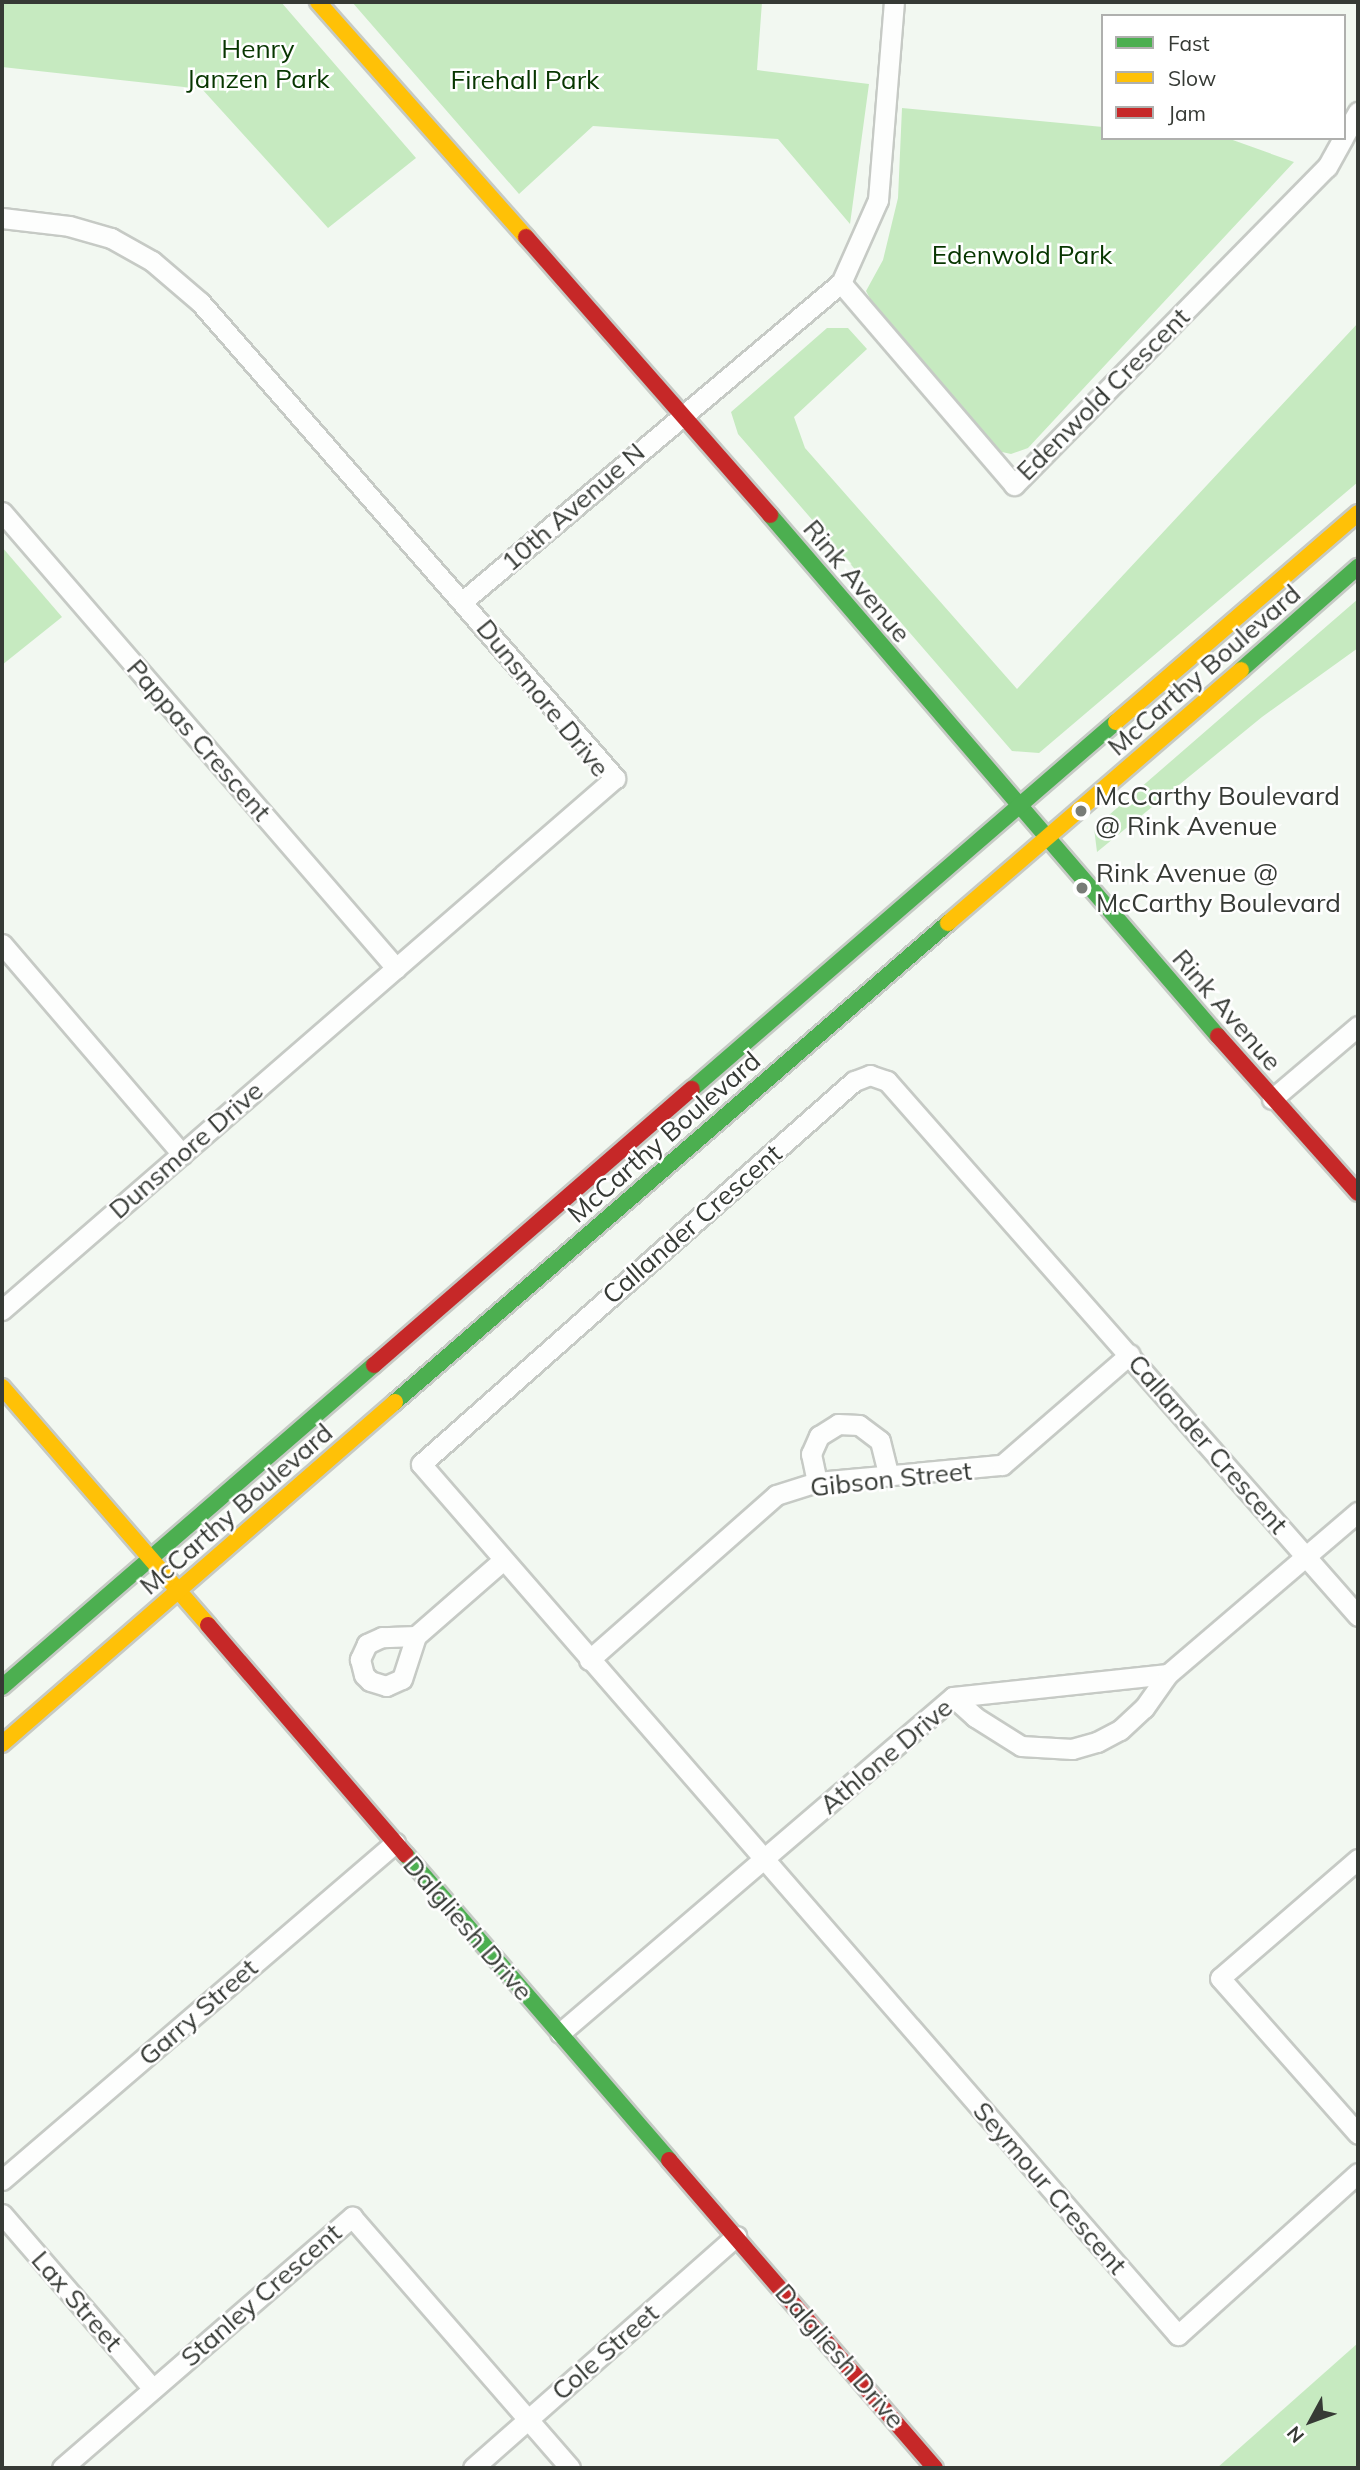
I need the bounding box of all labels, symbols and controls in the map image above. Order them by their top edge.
legend [1101,14,1346,140]
text: Fast [1168,30,1210,56]
park label: Henry Janzen Park [186,33,330,94]
park label: Firehall Park [451,64,599,96]
text: Slow [1168,65,1216,91]
text: Jam [1168,100,1206,126]
park label: Edenwold Park [932,239,1112,271]
street label: Edenwold Crescent [1010,301,1196,487]
street label: 10th Avenue N [495,436,651,578]
street label: Rink Avenue [797,513,917,649]
street label: McCarthy Boulevard [1101,578,1307,762]
street label: Dunsmore Drive [470,613,616,783]
street label: Pappas Crescent [120,653,278,827]
place label: McCarthy Boulevard @ Rink Avenue [1095,780,1340,842]
marker: McCarthy Boulevard @ Rink Avenue [1073,803,1089,819]
place label: Rink Avenue @ McCarthy Boulevard [1096,857,1341,918]
marker: Rink Avenue @ McCarthy Boulevard [1074,880,1090,896]
street label: Rink Avenue [1166,943,1288,1077]
street label: McCarthy Boulevard [561,1045,767,1229]
street label: Dunsmore Drive [103,1075,269,1225]
street label: Callander Crescent [596,1138,788,1310]
street label: Callander Crescent [1122,1348,1294,1540]
street label: McCarthy Boulevard [133,1417,339,1601]
street label: Gibson Street [809,1455,973,1503]
street label: Athlone Drive [813,1692,959,1820]
street label: Dalgliesh Drive [397,1849,539,2007]
street label: Garry Street [132,1952,264,2072]
street label: Seymour Crescent [967,2095,1133,2281]
street label: Stanley Crescent [175,2217,347,2373]
street label: Lax Street [25,2245,129,2357]
street label: Dalgliesh Drive [769,2277,911,2435]
street label: Cole Street [545,2297,665,2407]
north arrow [1276,2386,1346,2456]
text: N [1281,2421,1309,2448]

